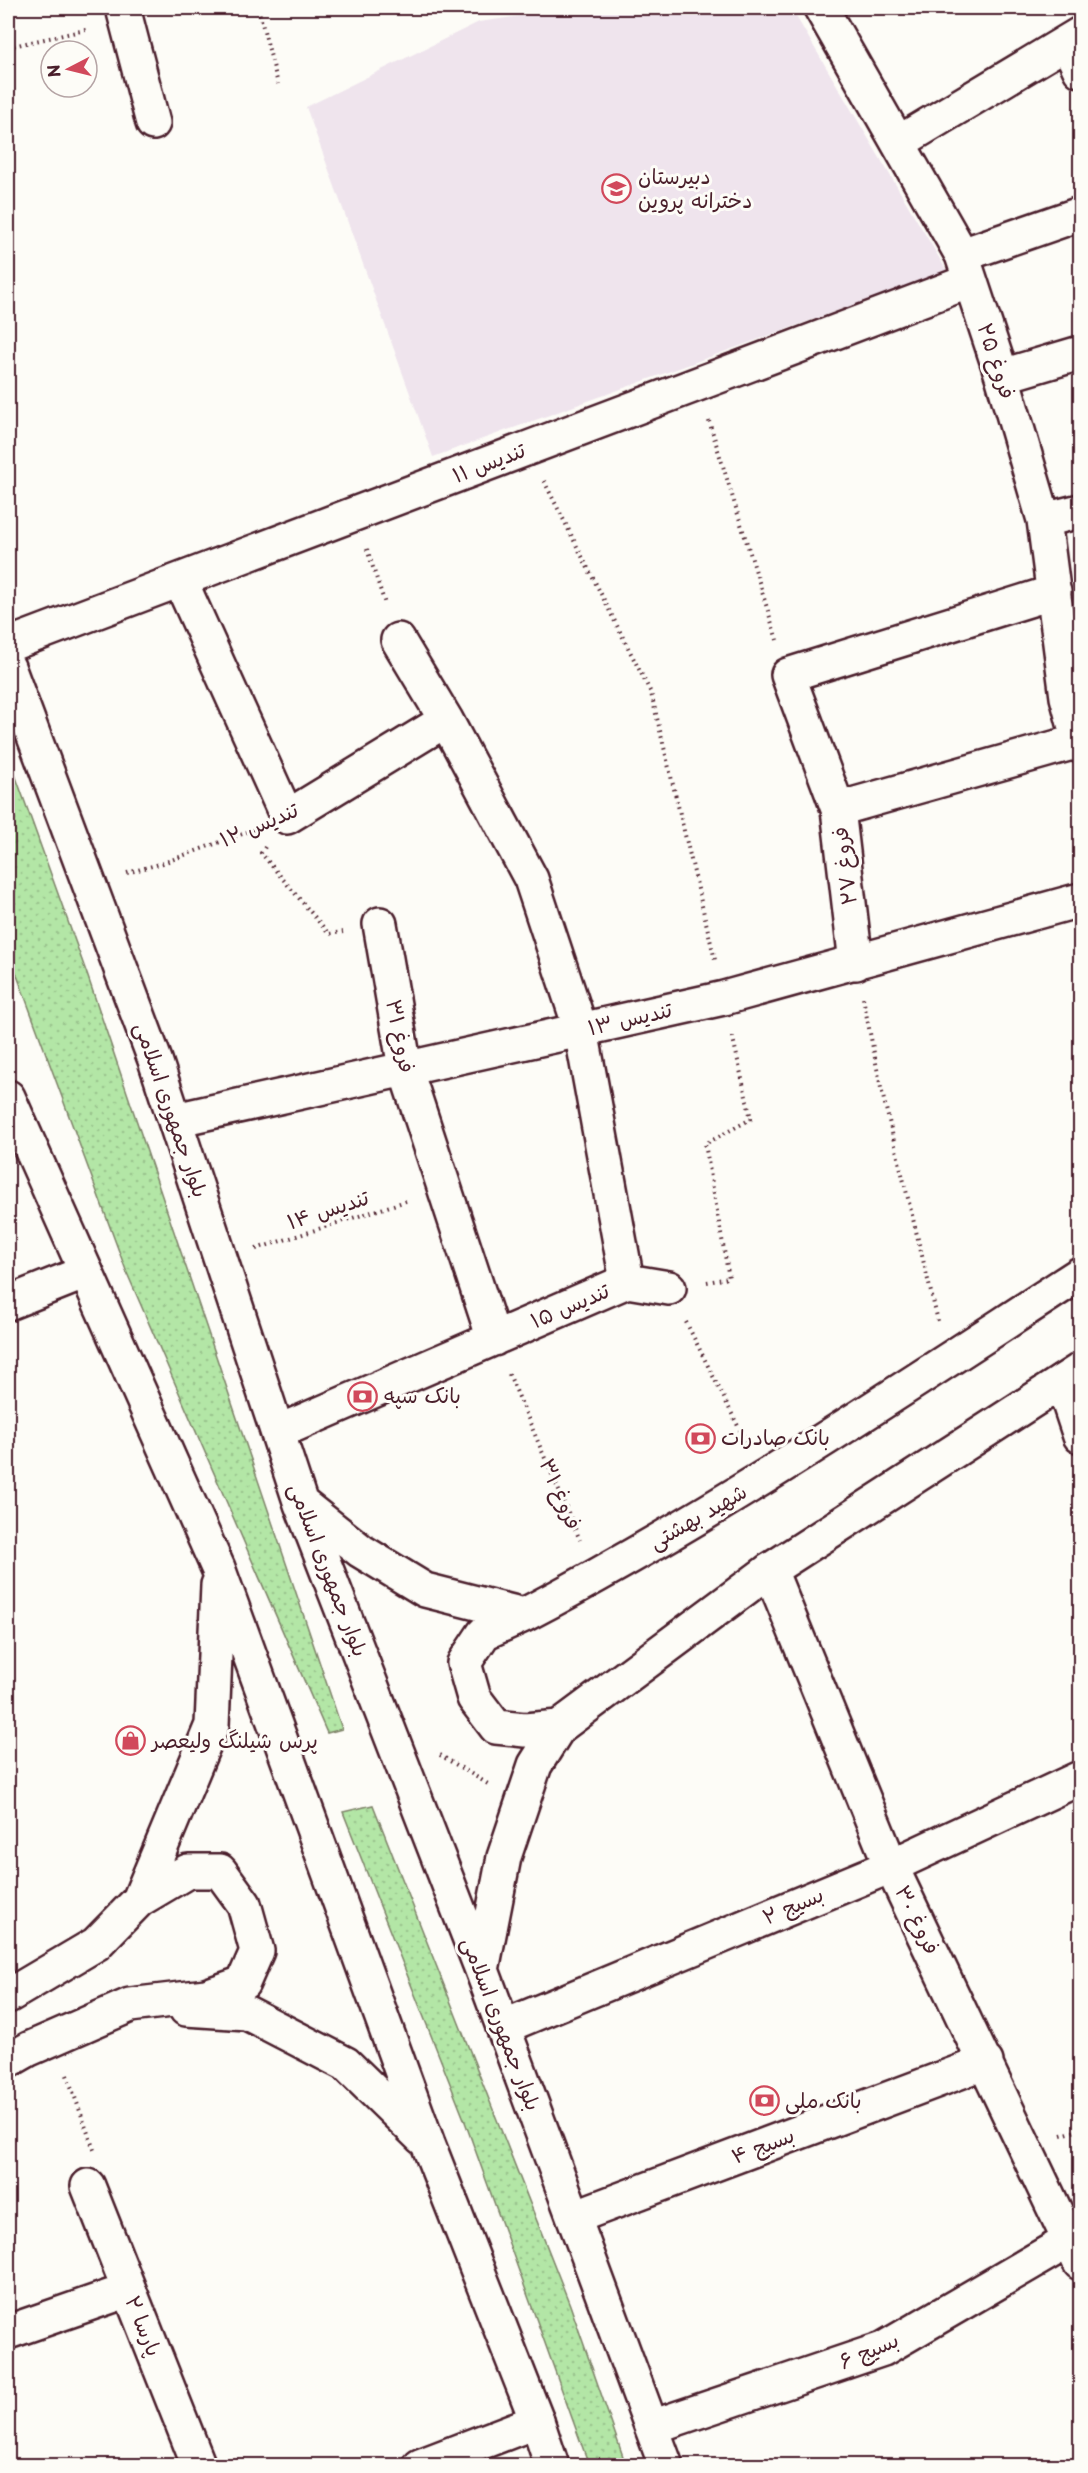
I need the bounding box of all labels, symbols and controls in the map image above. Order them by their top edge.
north arrow [39,39,99,99]
text: N [40,63,66,79]
place label: دبیرستان دخترانه پروین [638,159,752,215]
school or university icon: دبیرستان دخترانه پروین [601,173,633,205]
street label: فروغ ۲۵ [970,318,1025,403]
street label: تندیس ۱۱ [447,432,530,490]
street label: تندیس ۱۲ [214,792,303,854]
street label: فروغ ۲۷ [822,825,865,907]
street label: تندیس ۱۳ [584,992,676,1042]
street label: فروغ ۳۱ [378,996,425,1075]
street label: بلوار جمهوری اسلامی [128,1017,218,1201]
street label: تندیس ۱۴ [282,1180,373,1236]
street label: تندیس ۱۵ [525,1273,614,1335]
place label: بانک سپه [384,1378,461,1410]
bank icon: بانک سپه [347,1380,379,1412]
place label: بانک صادرات [721,1420,830,1452]
bank icon: بانک صادرات [684,1422,716,1454]
street label: فروغ ۳۱ [532,1453,591,1534]
street label: شهید بهشتی [642,1474,752,1556]
street label: بلوار جمهوری اسلامی [282,1478,378,1661]
place label: پرس شیلنگ ولیعصر [150,1723,318,1755]
shop icon: پرس شیلنگ ولیعصر [115,1725,147,1757]
street label: بسیج ۲ [757,1877,828,1931]
street label: فروغ ۳۰ [887,1879,949,1960]
street label: بلوار جمهوری اسلامی [455,1932,551,2115]
place label: بانک ملی [785,2083,862,2115]
bank icon: بانک ملی [748,2085,780,2117]
street label: بسیج ۴ [726,2117,799,2171]
street label: پارسا ۲ [118,2290,171,2360]
street label: بسیج ۶ [833,2322,903,2376]

